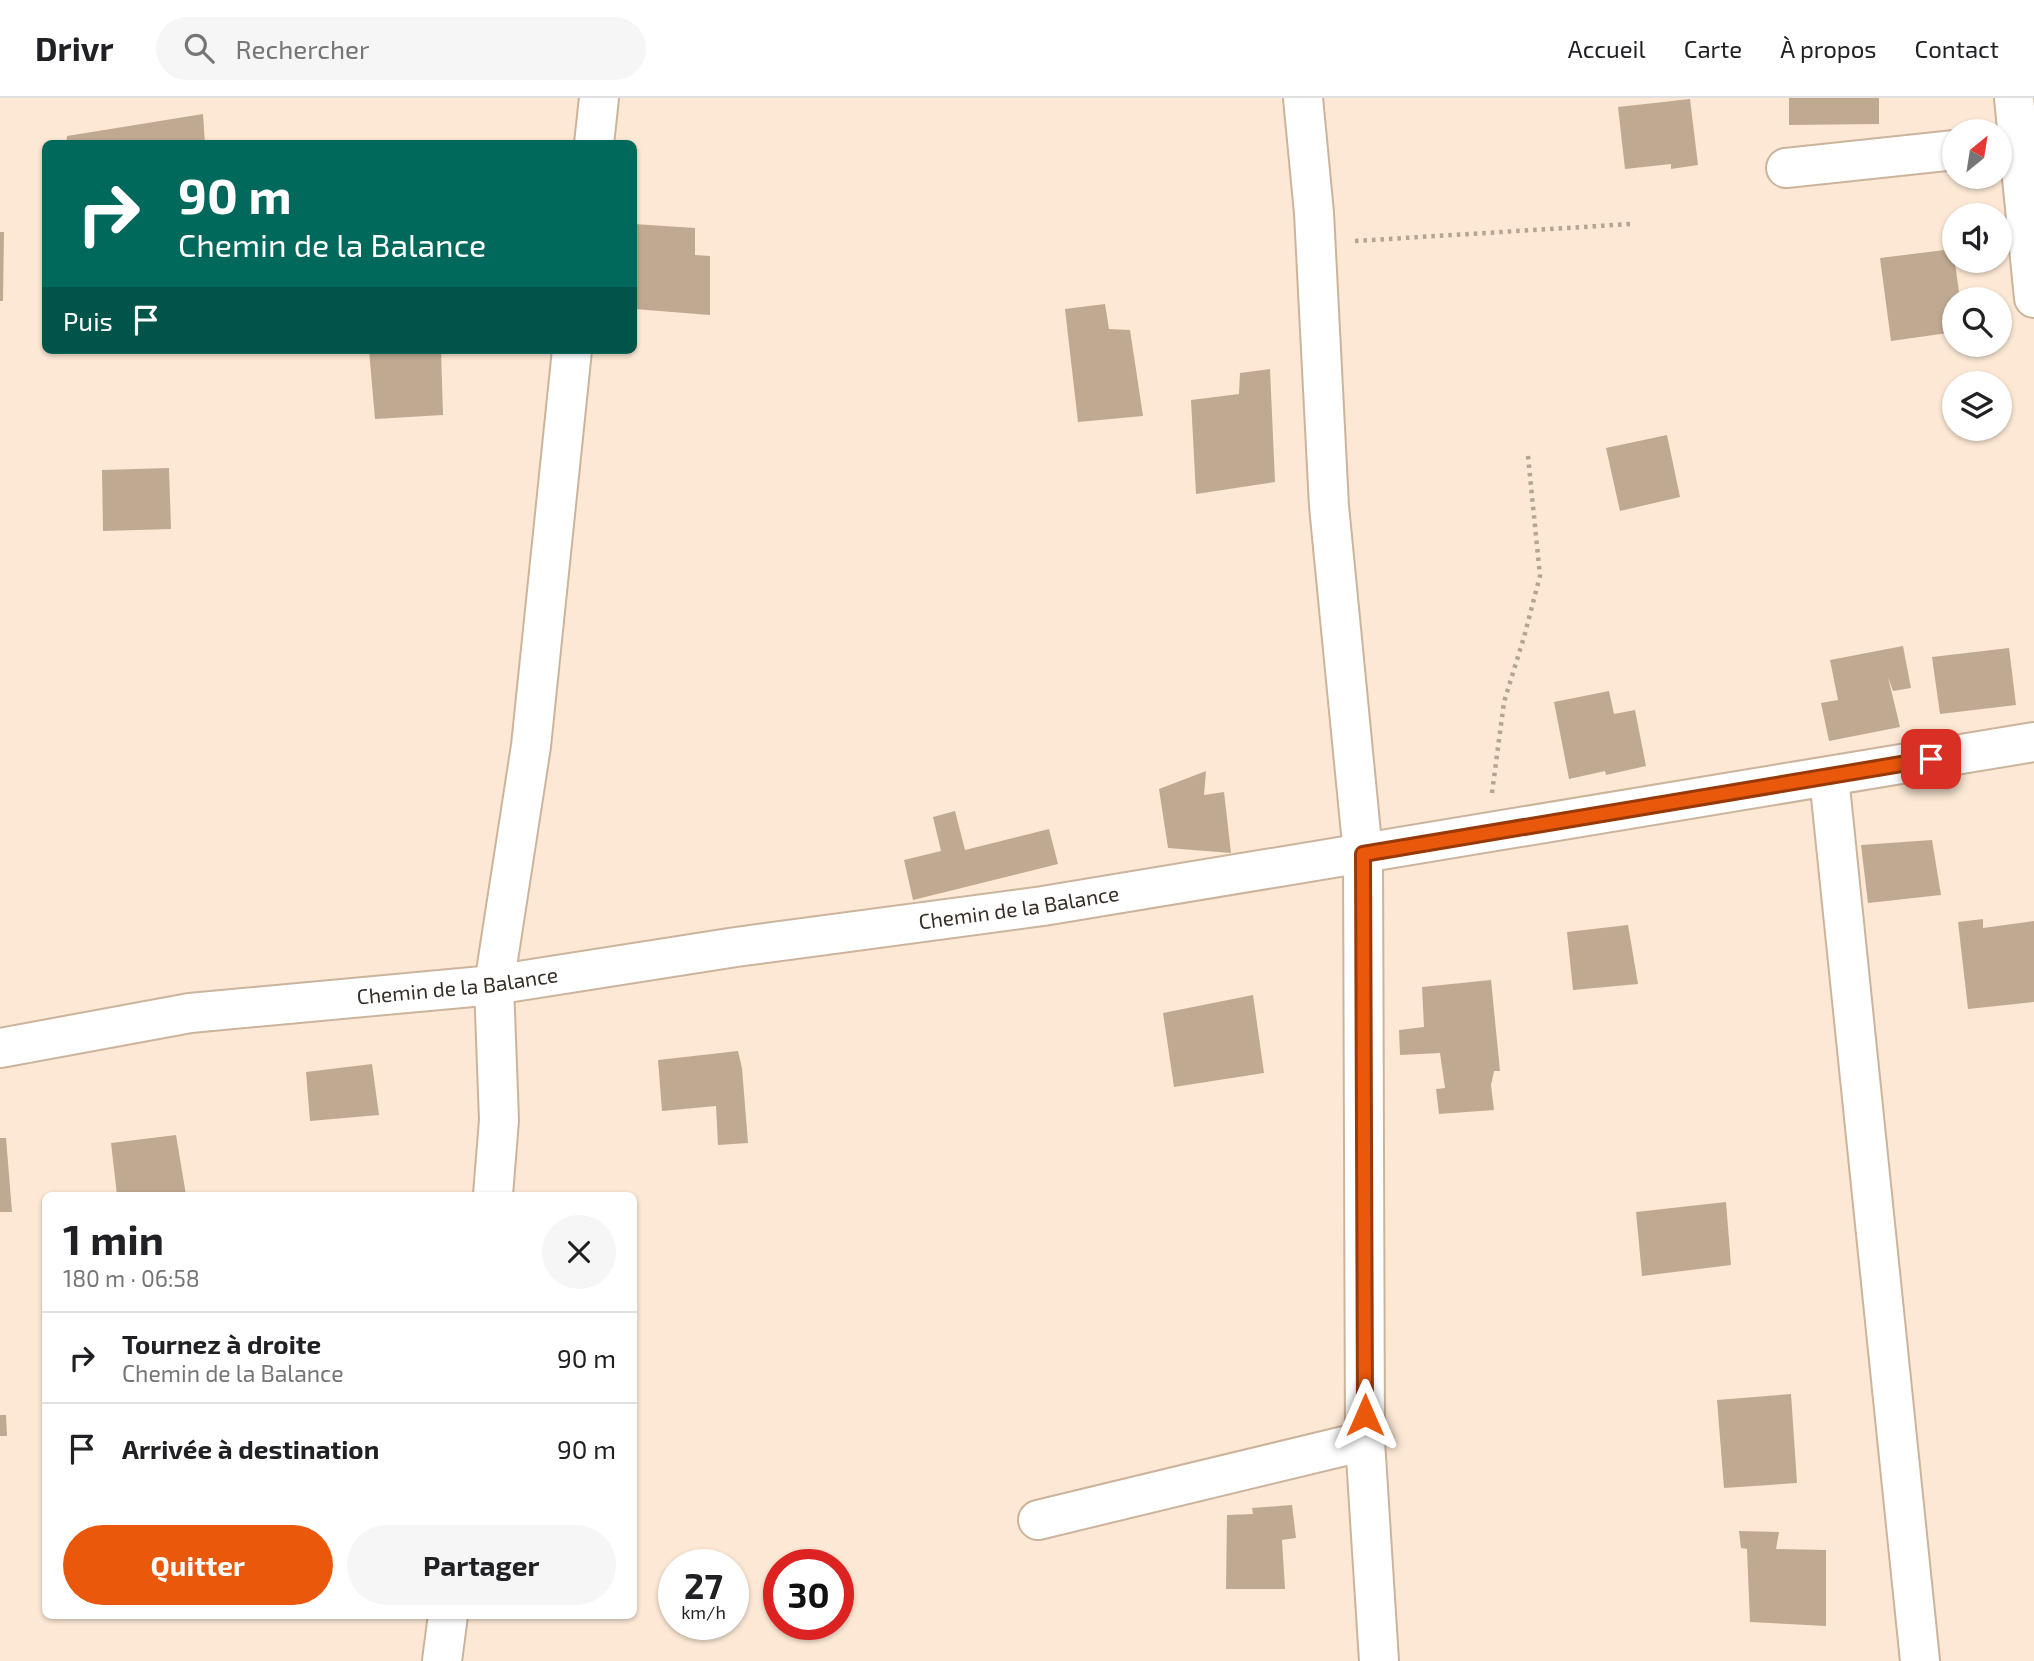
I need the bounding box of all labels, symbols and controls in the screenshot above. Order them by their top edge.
search box [156,17,646,80]
text: Drivr [35,28,114,68]
icon: search [180,29,218,67]
text: Rechercher [236,33,370,64]
text: Accueil [1568,34,1646,63]
text: Carte [1684,34,1742,63]
text: À propos [1780,34,1877,63]
text: Contact [1915,34,1999,63]
north arrow [1942,119,2012,189]
map controls [1942,119,2012,441]
text: 90 m [178,165,292,224]
icon: right [63,168,154,259]
button: sound [1942,203,2012,273]
text: Chemin de la Balance [178,225,486,263]
button: search [1942,287,2012,357]
icon: arrive [127,301,165,339]
text: Puis [63,305,113,336]
button: layers [1942,371,2012,441]
pin [1901,729,1961,789]
icon: arrive [1912,740,1950,778]
street label: Chemin de la Balance [917,880,1121,934]
street label: Chemin de la Balance [356,961,560,1009]
text: 1 min [63,1213,164,1263]
button: close [542,1215,616,1289]
text: 180 m · 06:58 [63,1264,200,1292]
text: Tournez à droite [122,1328,321,1359]
icon: right [63,1339,101,1377]
text: 90 m [557,1342,616,1373]
text: Chemin de la Balance [122,1359,344,1387]
position arrow [1328,1378,1402,1452]
icon: arrive [63,1430,101,1468]
text: Arrivée à destination [122,1433,379,1464]
text: 90 m [557,1433,616,1464]
button: Quitter [63,1525,333,1605]
button: Partager [347,1525,616,1605]
speed limit sign: 30 [763,1549,854,1640]
text: 27 [684,1564,723,1606]
text: km/h [681,1601,726,1623]

